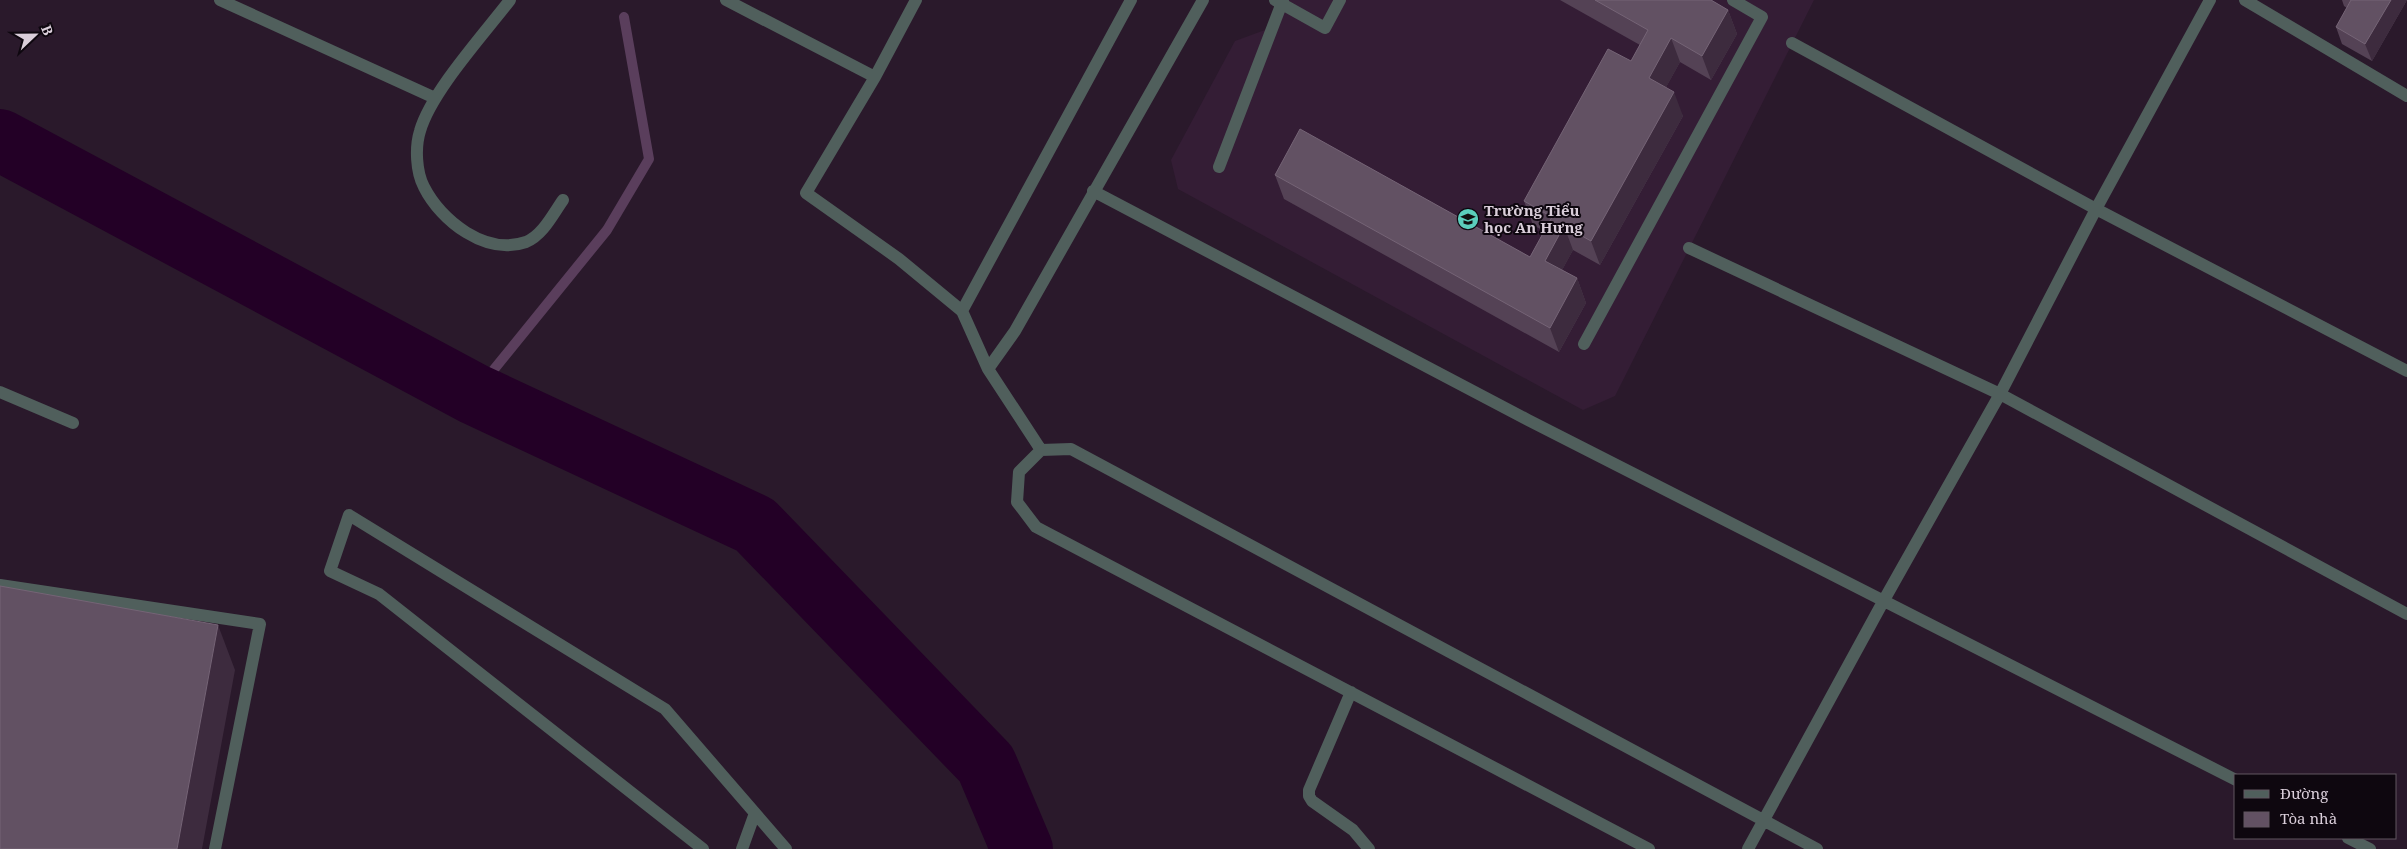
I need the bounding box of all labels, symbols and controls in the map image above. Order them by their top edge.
north arrow [10,10,60,60]
text: B [37,22,58,38]
place label: Trường Tiểu học An Hưng [1484,200,1583,237]
school or university icon: Trường Tiểu học An Hưng [1456,207,1480,231]
legend [2234,774,2397,839]
text: Đường [2280,783,2328,803]
text: Tòa nhà [2280,808,2337,828]

